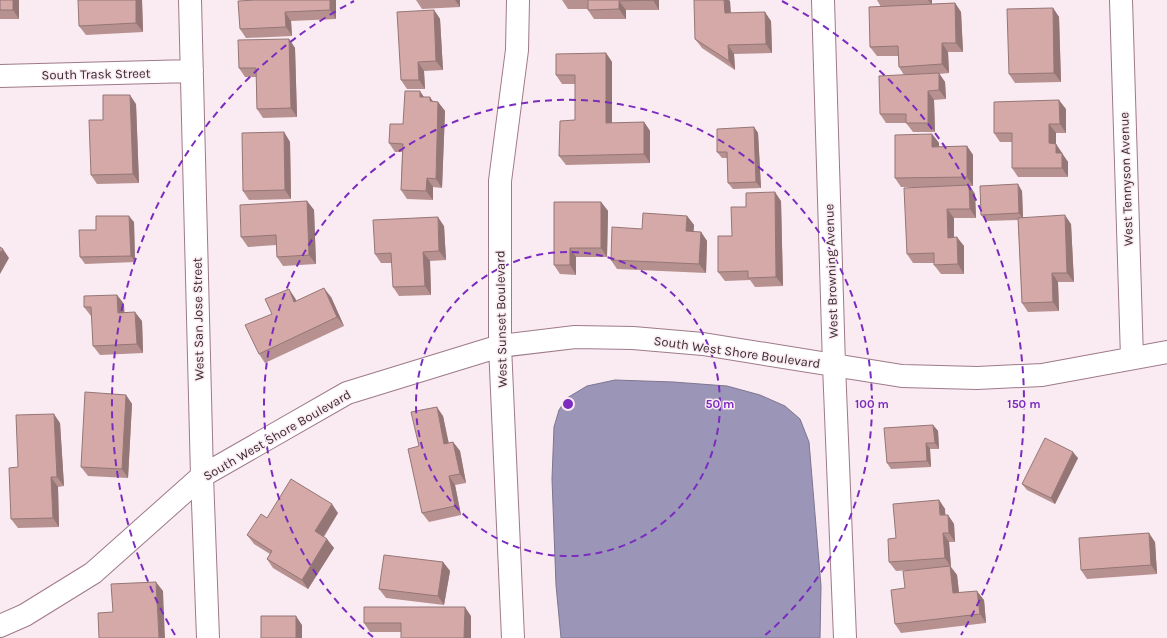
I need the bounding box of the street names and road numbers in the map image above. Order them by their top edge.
street label: South Trask Street [41,66,151,82]
street label: West Tennyson Avenue [1116,111,1136,246]
street label: West Browning Avenue [821,203,841,339]
street label: West Sunset Boulevard [492,250,510,388]
street label: West San Jose Street [189,257,207,381]
street label: South West Shore Boulevard [653,333,821,371]
street label: South West Shore Boulevard [200,386,354,484]

